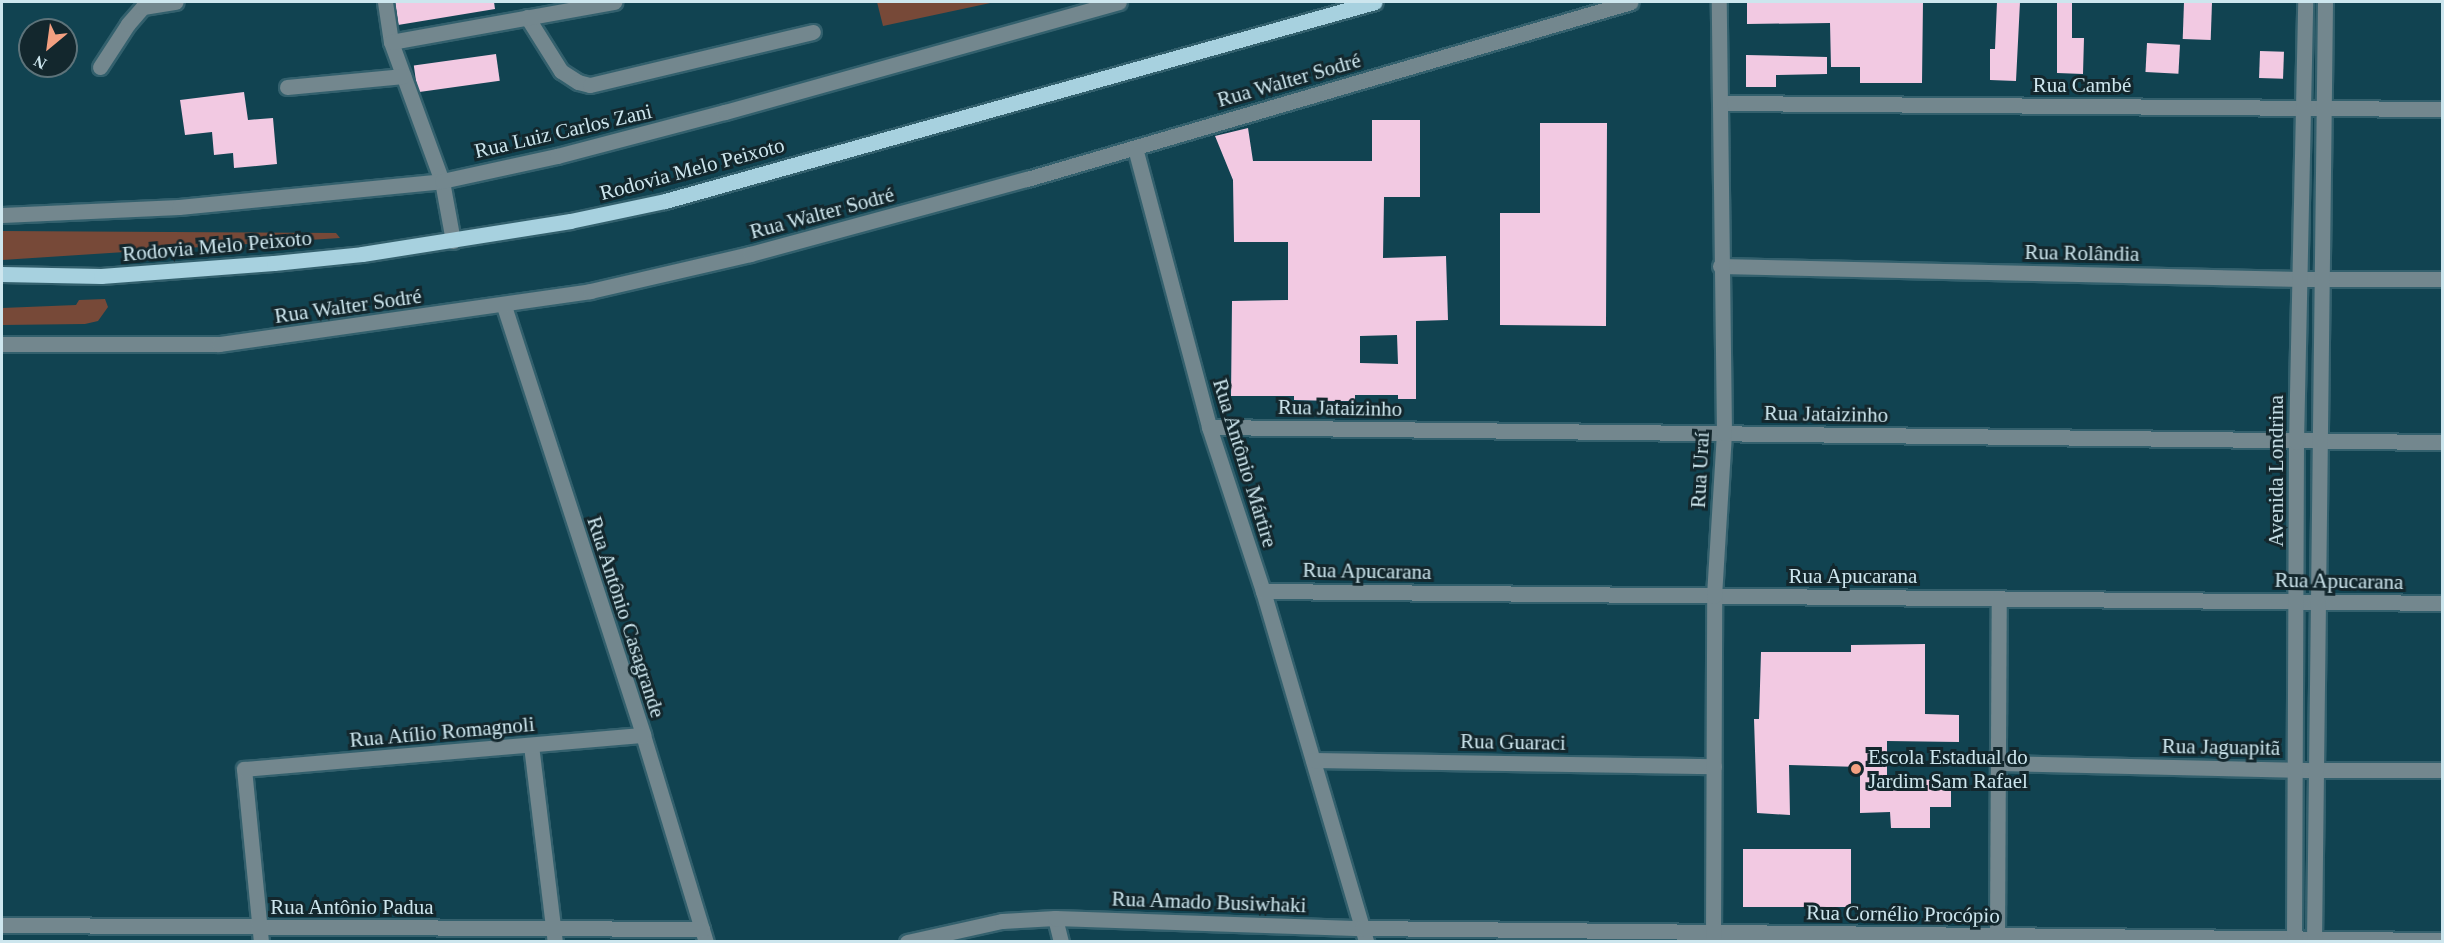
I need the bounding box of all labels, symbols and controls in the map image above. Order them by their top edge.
north arrow [18,18,78,78]
street label: Rua Walter Sodré [1214,47,1364,113]
text: N [31,52,49,73]
street label: Rua Cambé [2033,72,2131,98]
street label: Rua Luiz Carlos Zani [472,98,654,164]
street label: Rodovia Melo Peixoto [597,132,787,206]
street label: Rua Walter Sodré [747,182,897,244]
street label: Rodovia Melo Peixoto [121,225,313,267]
street label: Rua Rolândia [2024,239,2140,267]
street label: Rua Walter Sodré [273,283,423,329]
street label: Rua Antônio Mártire [1207,375,1283,551]
street label: Rua Jataizinho [1278,394,1402,422]
street label: Avenida Londrina [2263,395,2289,547]
street label: Rua Jataizinho [1764,400,1888,428]
street label: Rua Uraí [1685,431,1715,509]
street label: Rua Antônio Casagrande [581,513,671,721]
street label: Rua Apucarana [1302,557,1432,585]
street label: Rua Apucarana [1788,563,1918,589]
street label: Rua Apucarana [2274,567,2404,595]
street label: Rua Atílio Romagnoli [348,711,536,753]
street label: Rua Guaraci [1460,728,1566,756]
street label: Rua Jaguapitã [2162,733,2280,761]
place label: Escola Estadual do Jardim Sam Rafael [1868,744,2028,794]
marker: Escola Estadual do Jardim Sam Rafael [1849,762,1863,776]
street label: Rua Amado Busiwhaki [1111,886,1307,918]
street label: Rua Antônio Padua [270,894,434,920]
street label: Rua Cornélio Procópio [1806,900,2000,928]

